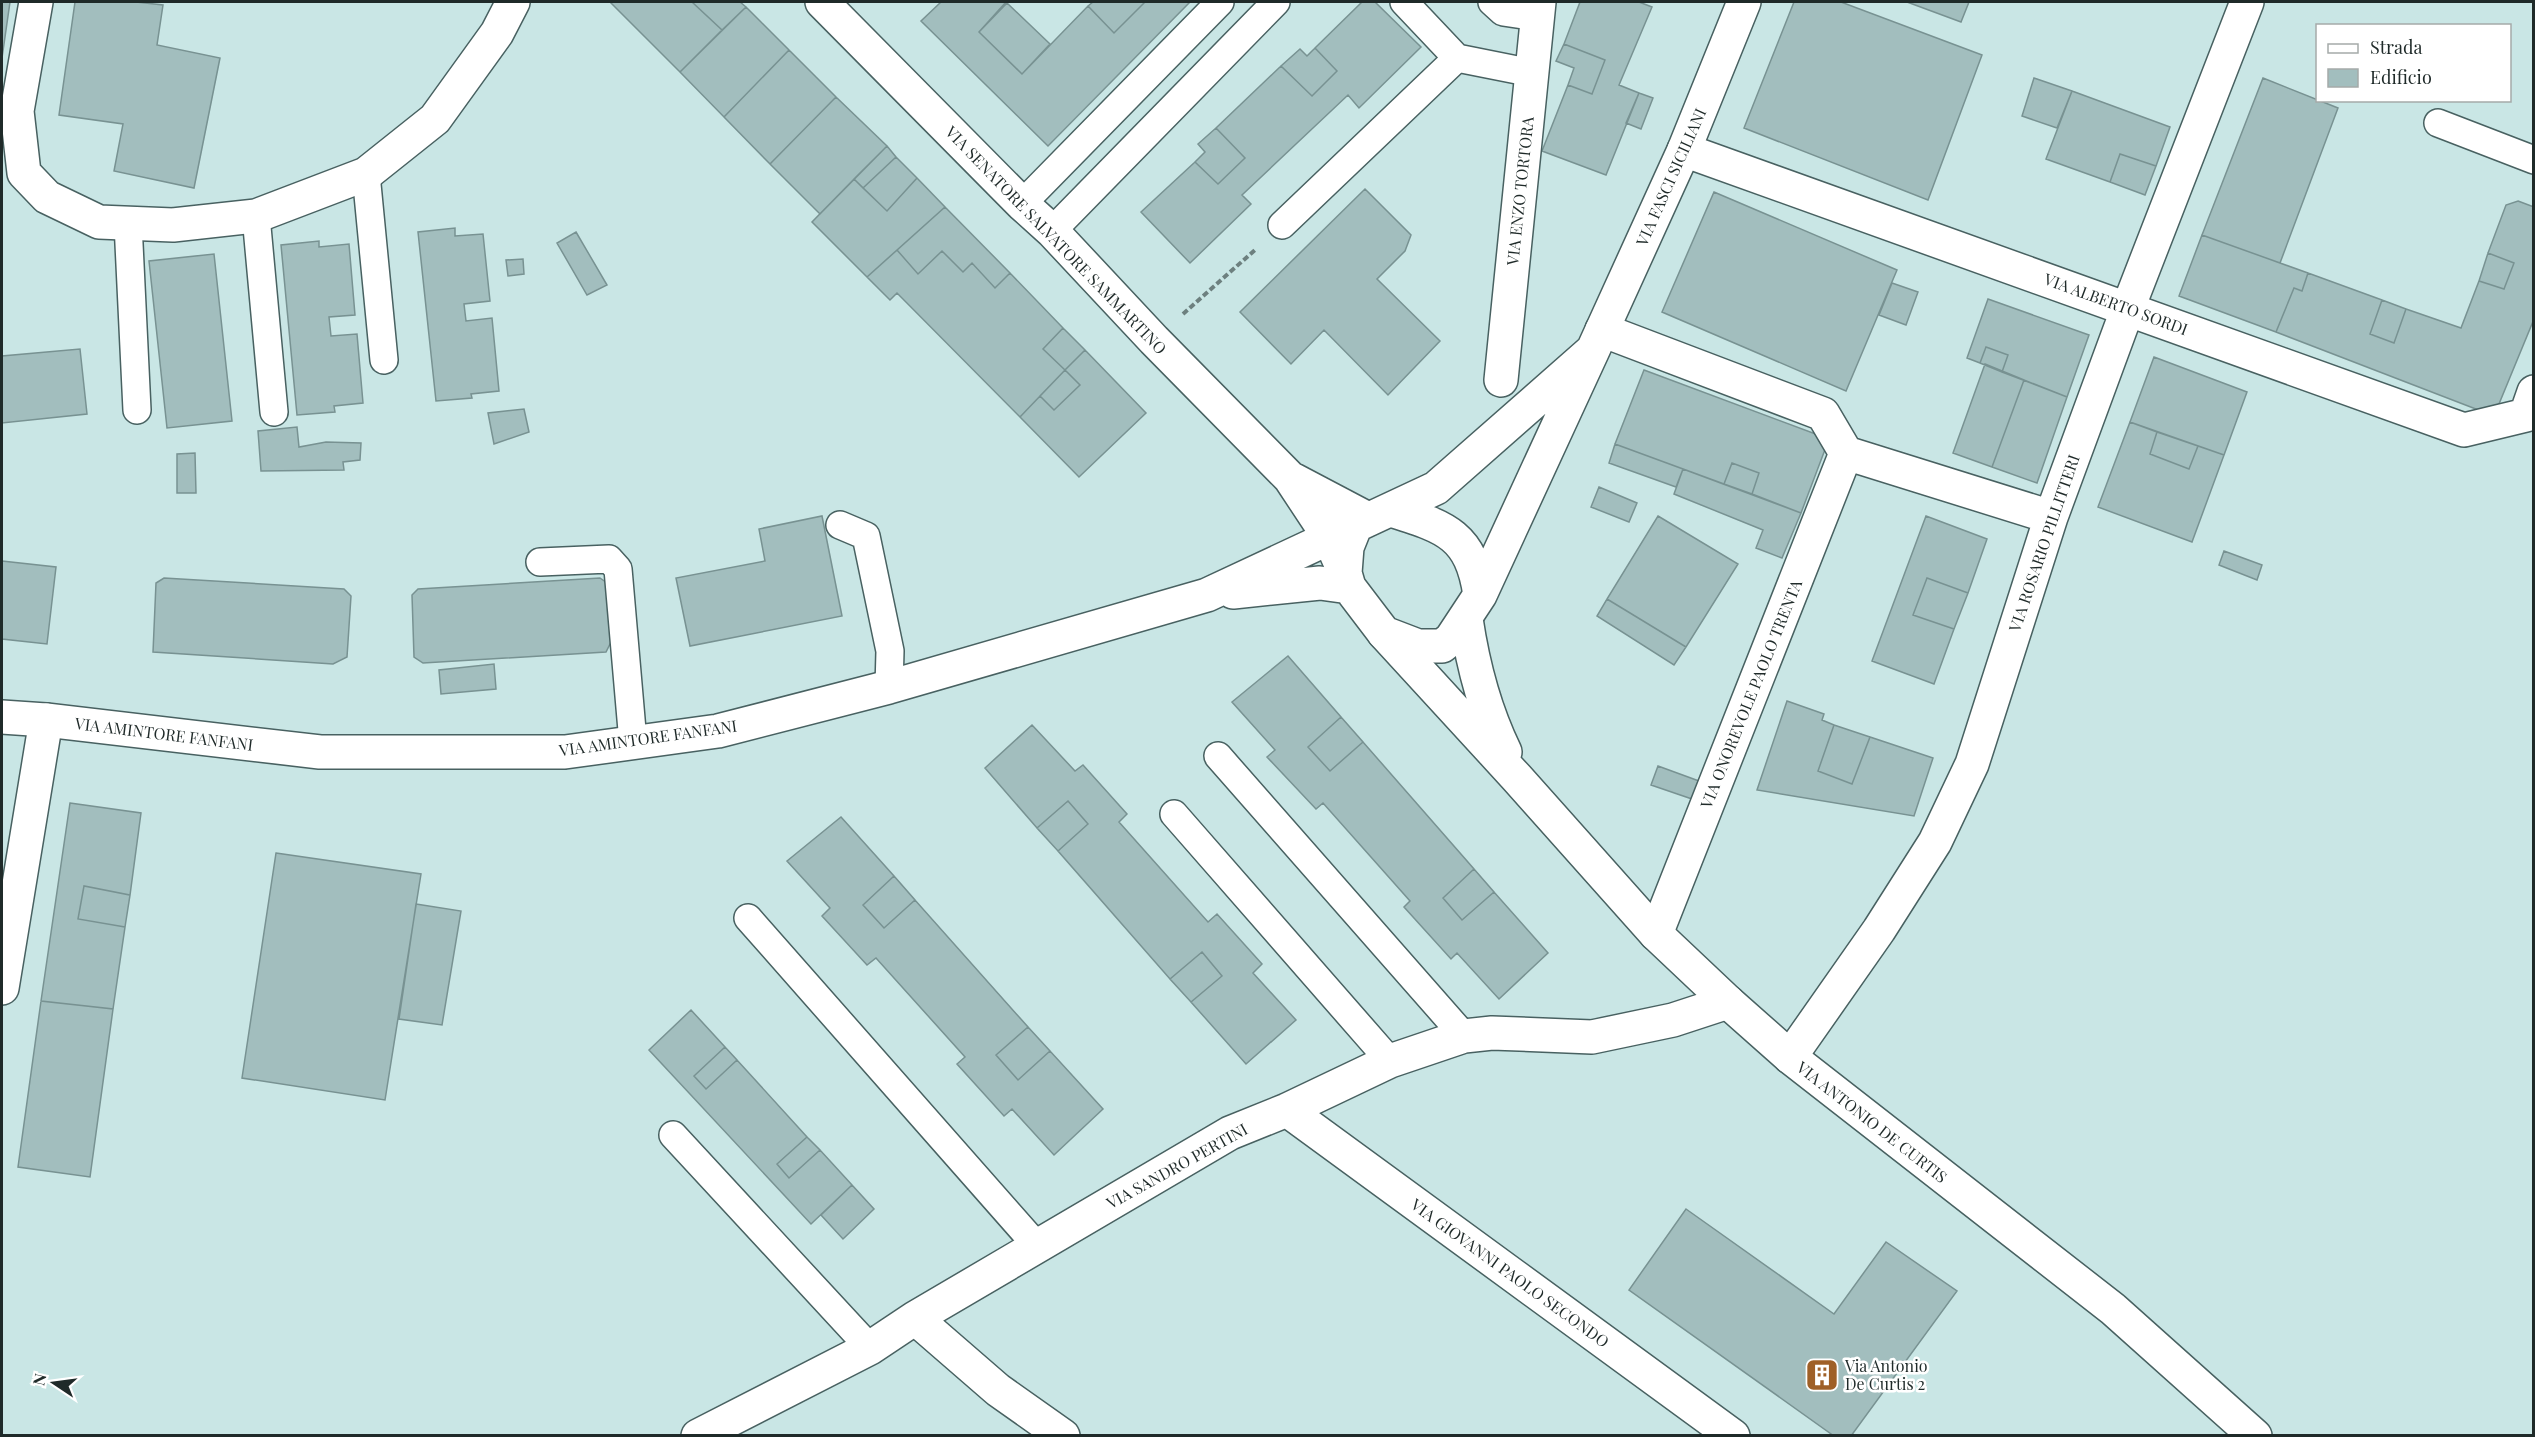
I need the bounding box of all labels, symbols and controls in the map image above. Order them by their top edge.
legend [2316,24,2511,102]
text: Strada [2370,35,2423,59]
text: Edificio [2370,65,2432,89]
street label: VIA FASCI SICILIANI [1630,105,1710,250]
street label: VIA ENZO TORTORA [1501,115,1538,267]
street label: VIA SENATORE SALVATORE SAMMARTINO [941,120,1171,358]
street label: VIA ALBERTO SORDI [2040,267,2191,339]
street label: VIA ROSARIO PILLITTERI [2003,451,2084,635]
street label: VIA ONOREVOLE PAOLO TRENTA [1695,576,1806,812]
street label: VIA AMINTORE FANFANI [73,712,254,755]
street label: VIA AMINTORE FANFANI [557,715,738,761]
street label: VIA ANTONIO DE CURTIS [1792,1056,1952,1187]
street label: VIA SANDRO PERTINI [1102,1118,1251,1214]
street label: VIA GIOVANNI PAOLO SECONDO [1406,1193,1614,1352]
north arrow [24,1353,84,1413]
place label: Via Antonio De Curtis 2 [1844,1355,1928,1394]
building icon: Via Antonio De Curtis 2 [1804,1357,1840,1393]
text: N [27,1371,51,1388]

